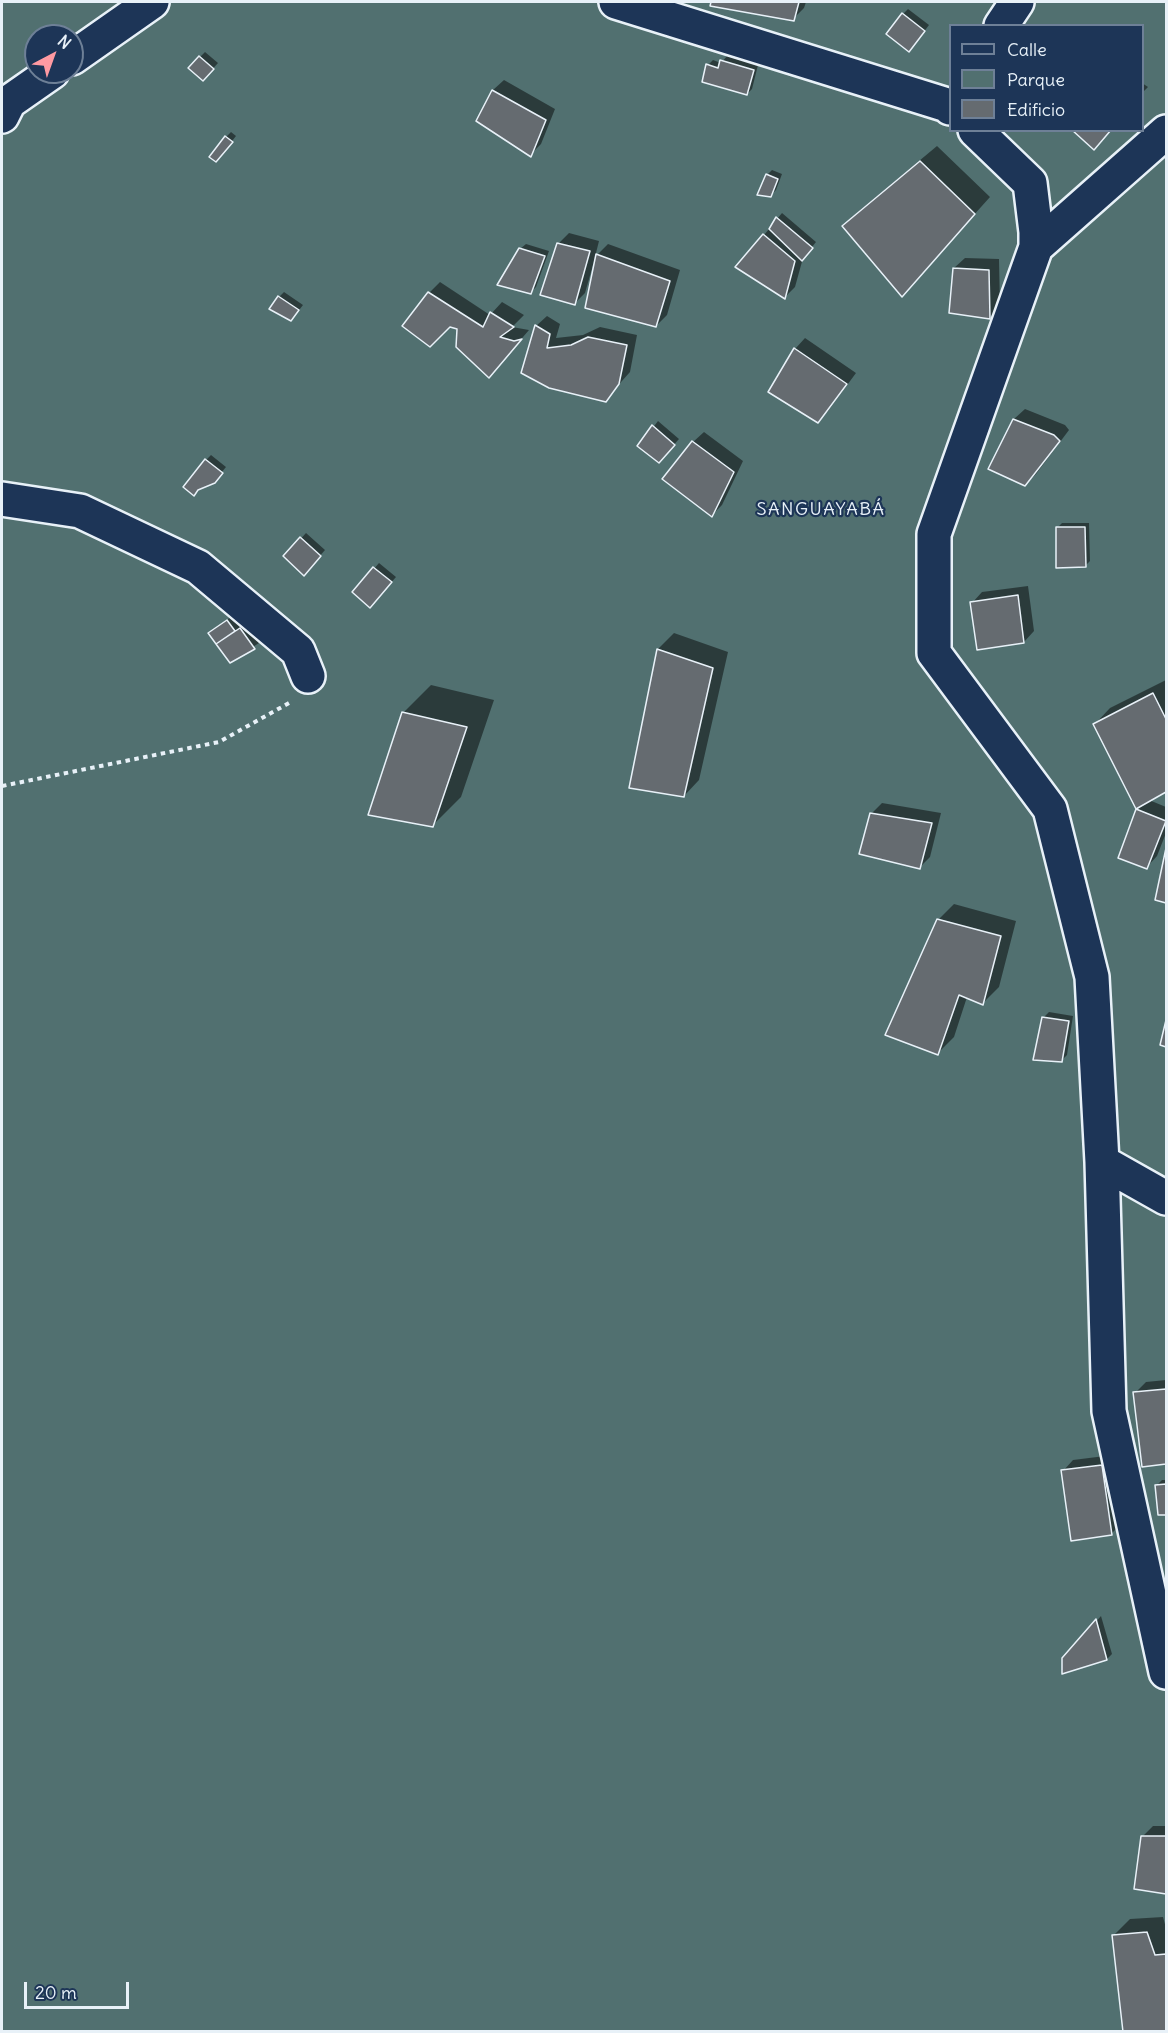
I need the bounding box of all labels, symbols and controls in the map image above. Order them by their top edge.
north arrow [24,24,84,84]
legend [949,24,1144,132]
text: N [54,31,75,53]
text: Calle [1007,38,1047,61]
text: Parque [1007,68,1065,91]
text: Edificio [1007,98,1065,121]
district label: SANGUAYABÁ [756,499,886,521]
scale bar [27,1970,132,2008]
text: 20 m [35,1981,77,2004]

